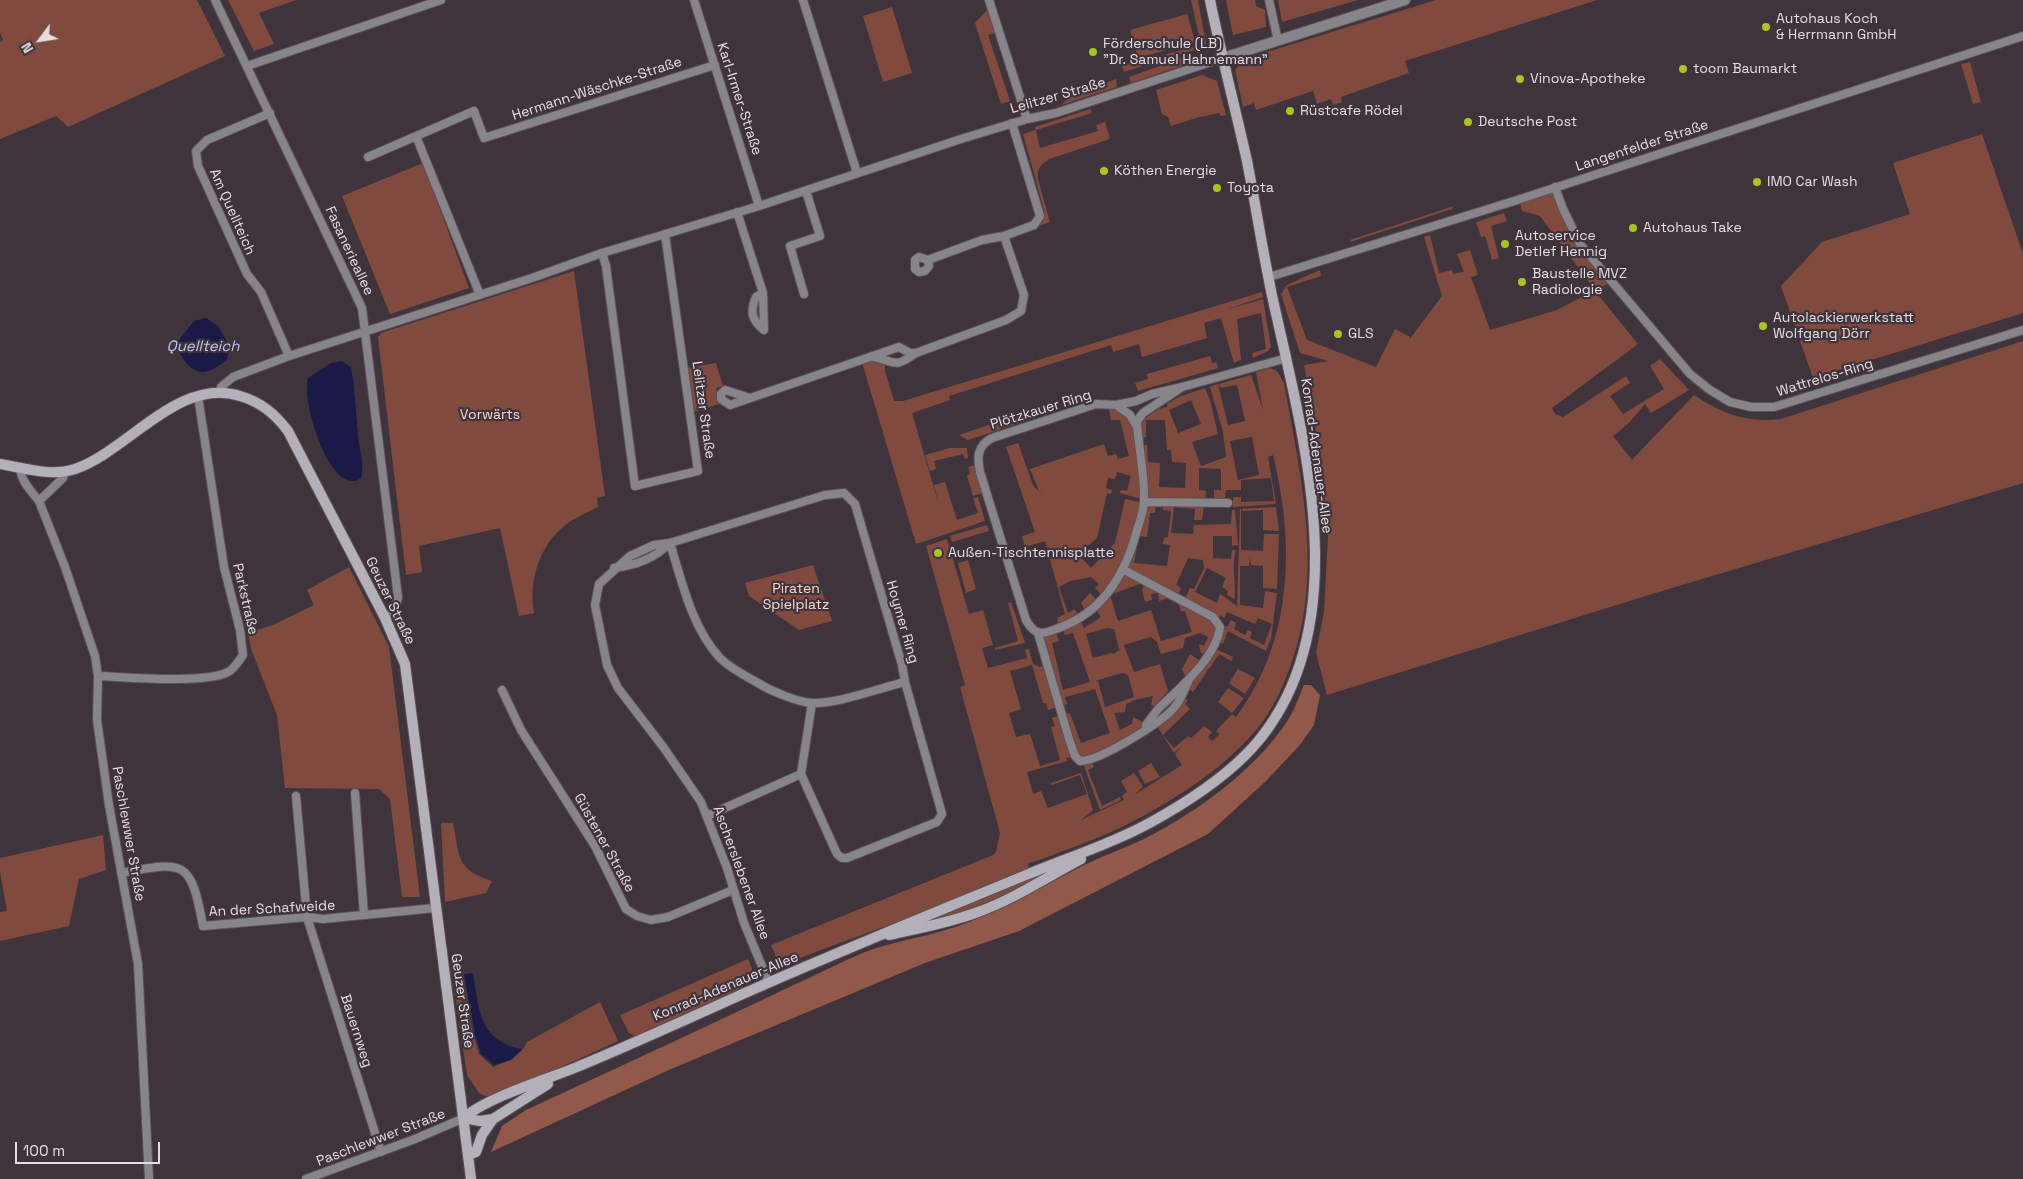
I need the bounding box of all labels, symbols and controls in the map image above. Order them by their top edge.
place label: Autohaus Koch & Herrmann GmbH [1776,11,1896,44]
north arrow [15,15,65,65]
marker: Autohaus Koch & Herrmann GmbH [1760,21,1772,33]
place label: Förderschule (LB) "Dr. Samuel Hahnemann" [1103,36,1268,68]
text: N [17,39,37,56]
street label: Karl-Irmer-Straße [713,41,765,157]
marker: Förderschule (LB) "Dr. Samuel Hahnemann" [1087,46,1099,58]
street label: Hermann-Wäschke-Straße [510,54,684,124]
place label: toom Baumarkt [1693,61,1797,77]
marker: toom Baumarkt [1677,63,1689,75]
place label: Vinova-Apotheke [1530,71,1645,87]
marker: Vinova-Apotheke [1514,73,1526,85]
street label: Lelitzer Straße [1008,74,1108,118]
place label: Rüstcafe Rödel [1300,103,1403,119]
marker: Rüstcafe Rödel [1284,105,1296,117]
place label: Deutsche Post [1478,114,1577,130]
marker: Deutsche Post [1462,116,1474,128]
street label: Langenfelder Straße [1573,117,1711,175]
place label: Köthen Energie [1114,163,1217,179]
marker: Köthen Energie [1098,165,1110,177]
street label: Am Quellteich [206,166,258,258]
place label: IMO Car Wash [1767,174,1857,190]
marker: IMO Car Wash [1751,176,1763,188]
place label: Toyota [1227,180,1274,196]
marker: Toyota [1211,182,1223,194]
street label: Fasanerieallee [321,204,377,298]
place label: Autohaus Take [1643,220,1742,236]
marker: Autohaus Take [1627,222,1639,234]
place label: Autoservice Detlef Hennig [1515,228,1607,260]
marker: Autoservice Detlef Hennig [1499,238,1511,250]
place label: Baustelle MVZ Radiologie [1532,266,1627,298]
marker: Baustelle MVZ Radiologie [1516,276,1528,288]
place label: Autolackierwerkstatt Wolfgang Dörr [1773,310,1914,342]
marker: Autolackierwerkstatt Wolfgang Dörr [1757,320,1769,332]
place label: GLS [1348,326,1373,342]
marker: GLS [1332,328,1344,340]
water label: Quellteich [167,338,239,356]
street label: Wattrelos-Ring [1775,355,1875,401]
street label: Lelitzer Straße [688,360,718,460]
street label: Konrad-Adenauer-Allee [1297,377,1335,535]
street label: Plötzkauer Ring [988,387,1094,433]
park label: Vorwärts [460,407,520,423]
place label: Außen-Tischtennisplatte [948,545,1114,561]
marker: Außen-Tischtennisplatte [932,547,944,559]
street label: Geuzer Straße [362,554,418,648]
street label: Parkstraße [229,562,261,636]
street label: Hoymer Ring [882,579,922,665]
park label: Piraten Spielplatz [763,581,829,614]
street label: Paschlewwer Straße [108,765,148,903]
street label: Güstener Straße [570,791,638,895]
street label: Ascherslebener Allee [709,804,773,942]
street label: An der Schafweide [208,897,336,921]
street label: Konrad-Adenauer-Allee [651,949,801,1025]
street label: Geuzer Straße [447,953,477,1049]
street label: Bauernweg [336,992,376,1070]
street label: Paschlewwer Straße [314,1106,448,1170]
scale bar [18,1132,162,1164]
text: 100 m [23,1141,65,1160]

